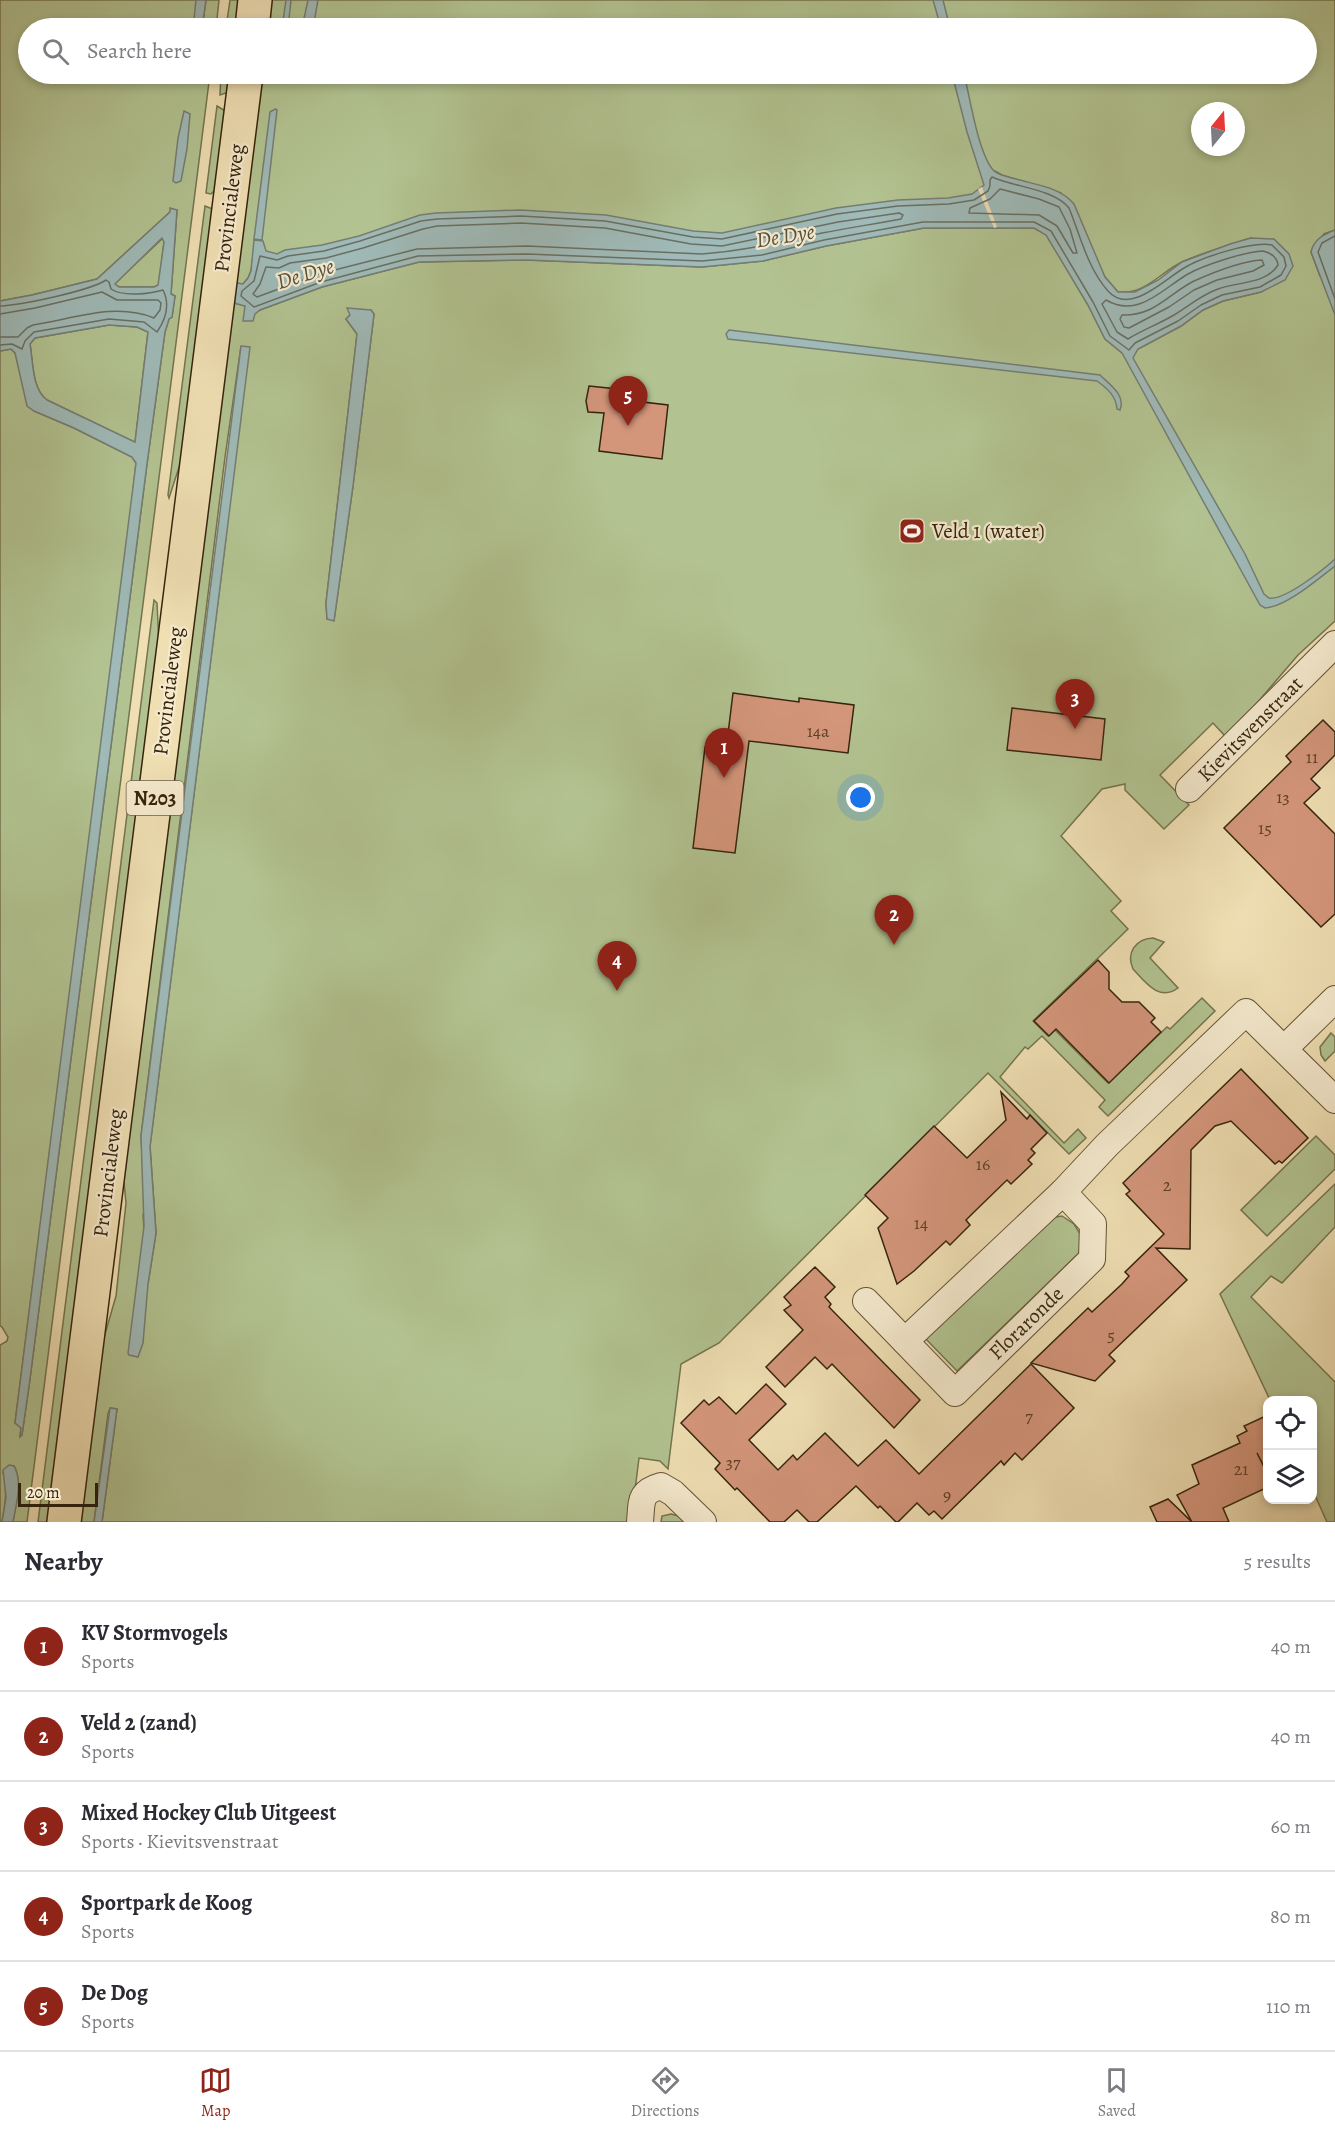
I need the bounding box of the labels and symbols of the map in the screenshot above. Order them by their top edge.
north arrow [1191,102,1245,156]
street label: Provincialeweg [207,142,251,274]
water label: De Dye [754,217,817,255]
water label: De Dye [273,251,338,297]
pin: 5 [608,376,648,426]
sports icon: Veld 1 (water) [897,516,927,546]
place label: Veld 1 (water) [931,517,1045,545]
street label: Provincialeweg [146,625,190,757]
street label: Kievitsvenstraat [1191,670,1309,788]
pin: 3 [1056,680,1094,729]
house number: 14a [807,719,830,743]
pin: 1 [704,728,744,778]
house number: 11 [1306,745,1318,769]
road number: N203 [126,781,184,815]
your location [846,783,875,812]
house number: 13 [1276,785,1290,809]
house number: 15 [1258,816,1272,840]
pin: 2 [874,896,914,945]
pin: 4 [598,942,636,991]
street label: Provincialeweg [86,1107,130,1239]
house number: 16 [976,1152,990,1176]
house number: 2 [1163,1173,1172,1197]
house number: 14 [914,1211,928,1235]
street label: Floraronde [982,1280,1070,1366]
house number: 5 [1107,1323,1115,1347]
house number: 7 [1025,1404,1033,1428]
house number: 37 [725,1450,741,1474]
house number: 21 [1234,1457,1248,1481]
scale bar [18,1480,98,1508]
house number: 9 [943,1483,951,1507]

